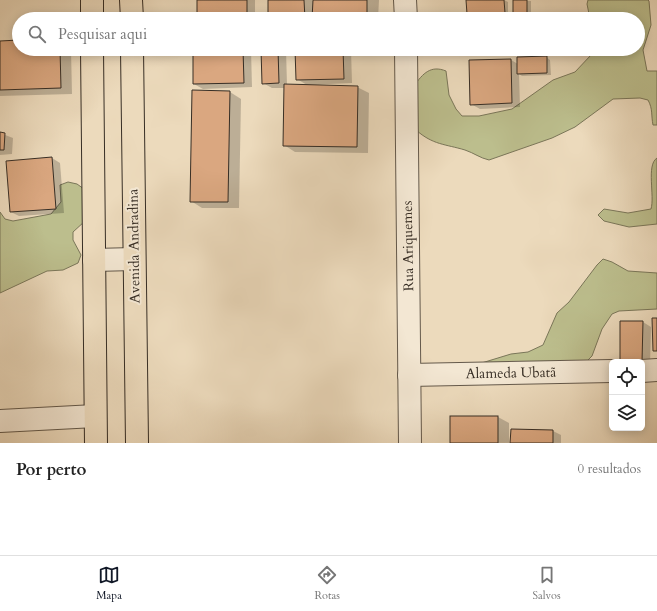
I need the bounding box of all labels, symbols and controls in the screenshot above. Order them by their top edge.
search box [12,12,645,56]
icon: search [26,23,48,45]
text: Pesquisar aqui [58,24,147,44]
street label: Avenida Andradina [124,189,144,303]
street label: Rua Ariquemes [398,200,418,291]
map controls [609,359,645,431]
button: locate [609,359,645,395]
street label: Alameda Ubatã [466,363,556,383]
button: layers [609,395,645,431]
text: Por perto [16,458,86,481]
text: 0 resultados [577,460,641,478]
tab: Mapa [96,564,122,603]
tab: Rotas [314,564,340,603]
tab: Salvos [532,564,561,603]

